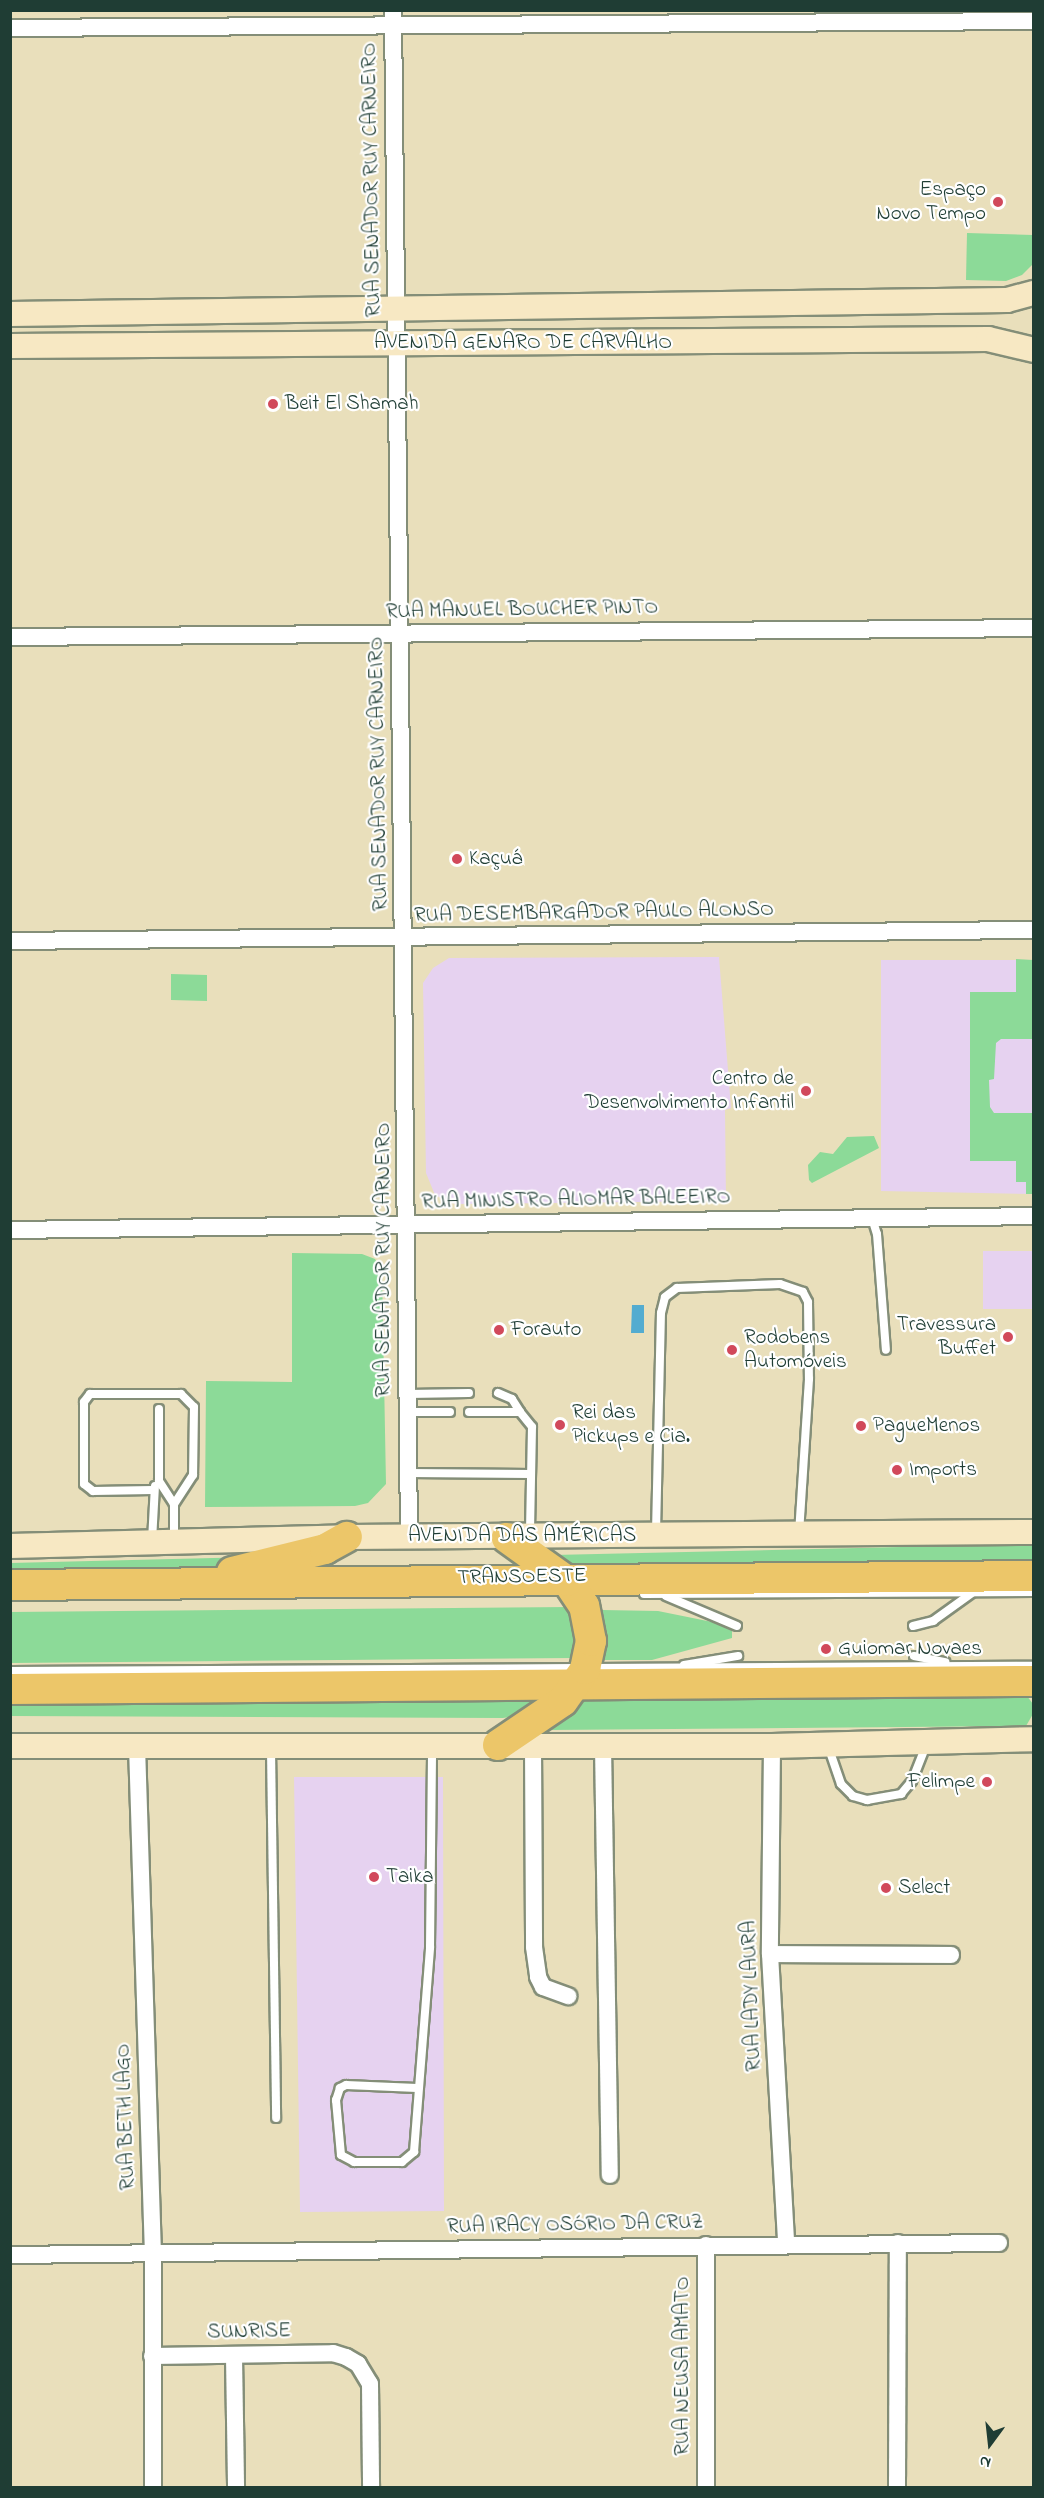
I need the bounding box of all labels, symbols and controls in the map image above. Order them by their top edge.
street label: RUA SENADOR RUY CARNEIRO [357,43,387,317]
place label: Espaço Novo Tempo [877,177,986,227]
marker: Espaço Novo Tempo [991,195,1005,209]
street label: AVENIDA GENARO DE CARVALHO [374,330,672,356]
place label: Beit El Shamah [285,391,419,417]
marker: Beit El Shamah [266,397,280,411]
street label: RUA MANUEL BOUCHER PINTO [386,595,658,625]
street label: RUA SENADOR RUY CARNEIRO [364,637,394,911]
place label: Kaçuá [469,846,522,872]
marker: Kaçuá [450,852,464,866]
street label: RUA DESEMBARGADOR PAULO ALONSO [414,897,774,929]
place label: Centro de Desenvolvimento Infantil [585,1066,794,1116]
marker: Centro de Desenvolvimento Infantil [799,1084,813,1098]
street label: RUA SENADOR RUY CARNEIRO [371,1123,397,1397]
street label: RUA MINISTRO ALIOMAR BALEEIRO [421,1185,731,1215]
place label: Travessura Buffet [897,1312,996,1362]
place label: Forauto [511,1317,581,1343]
marker: Forauto [492,1323,506,1337]
place label: Rodobens Automóveis [744,1325,847,1375]
marker: Travessura Buffet [1001,1330,1015,1344]
marker: Rodobens Automóveis [725,1343,739,1357]
place label: Rei das Pickups e Cia. [572,1400,690,1450]
place label: PagueMenos [873,1413,980,1439]
marker: Rei das Pickups e Cia. [553,1418,567,1432]
marker: PagueMenos [854,1419,868,1433]
place label: Imports [909,1457,977,1483]
marker: Imports [890,1463,904,1477]
street label: AVENIDA DAS AMÉRICAS [408,1523,636,1549]
street label: TRANSOESTE [457,1563,587,1591]
place label: Guiomar Novaes [838,1636,982,1662]
marker: Guiomar Novaes [819,1642,833,1656]
place label: Felimpe [908,1769,975,1795]
marker: Felimpe [980,1775,994,1789]
place label: Taika [386,1864,434,1890]
marker: Taika [367,1870,381,1884]
place label: Select [898,1875,950,1901]
marker: Select [879,1881,893,1895]
street label: RUA LADY LAURA [737,1920,767,2072]
street label: RUA BETH LAGO [111,2043,141,2191]
street label: RUA IRACY OSÓRIO DA CRUZ [447,2210,703,2240]
street label: RUA NEUSA AMATO [670,2276,696,2456]
street label: SUNRISE [207,2319,291,2345]
north arrow [960,2414,1020,2474]
text: N [977,2448,994,2474]

